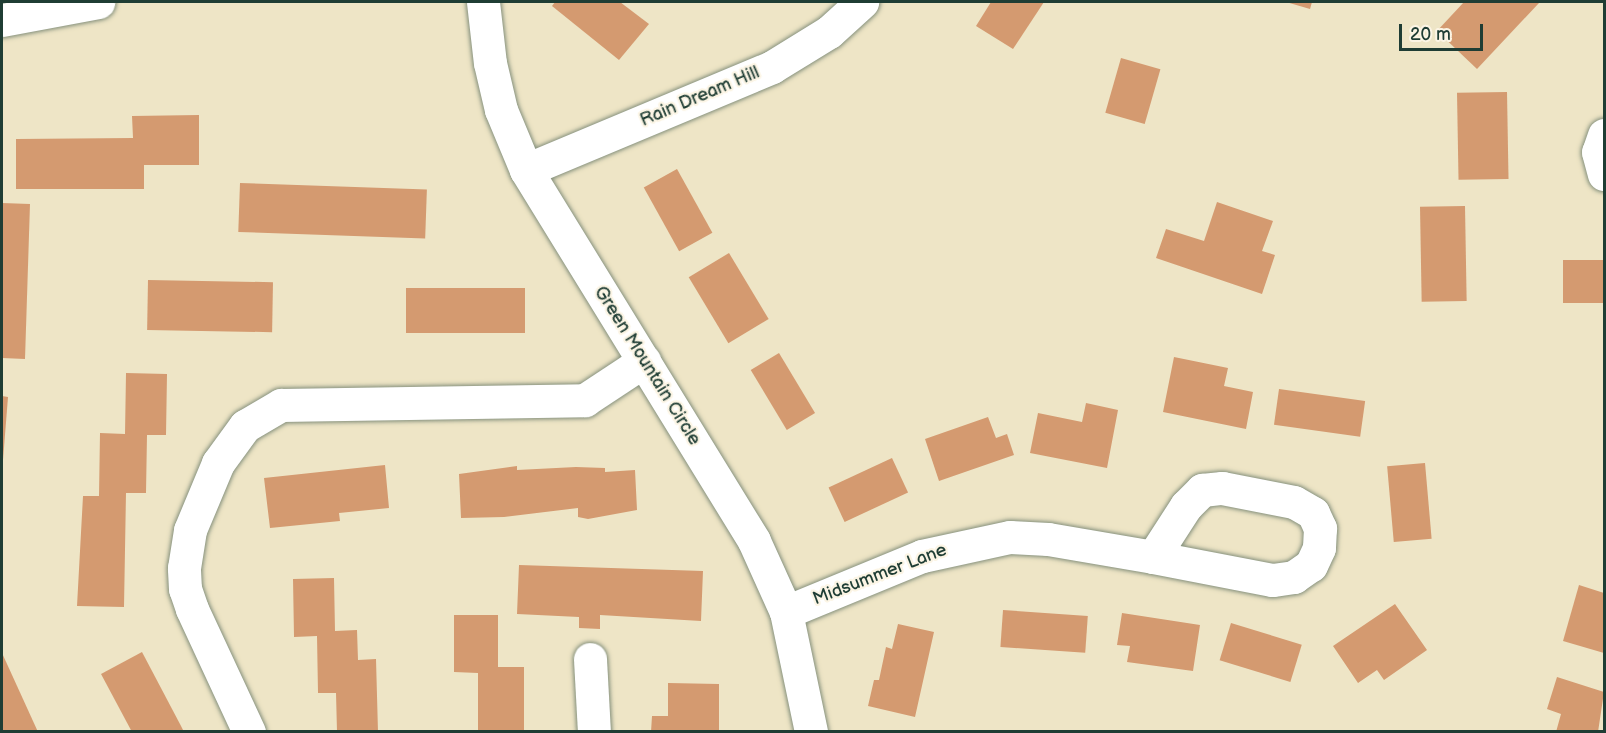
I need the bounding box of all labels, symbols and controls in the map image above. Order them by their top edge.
scale bar [1402,12,1486,50]
text: 20 m [1410,24,1451,45]
street label: Rain Dream Hill [637,62,763,132]
street label: Green Mountain Circle [589,282,705,450]
street label: Midsummer Lane [810,540,950,610]

